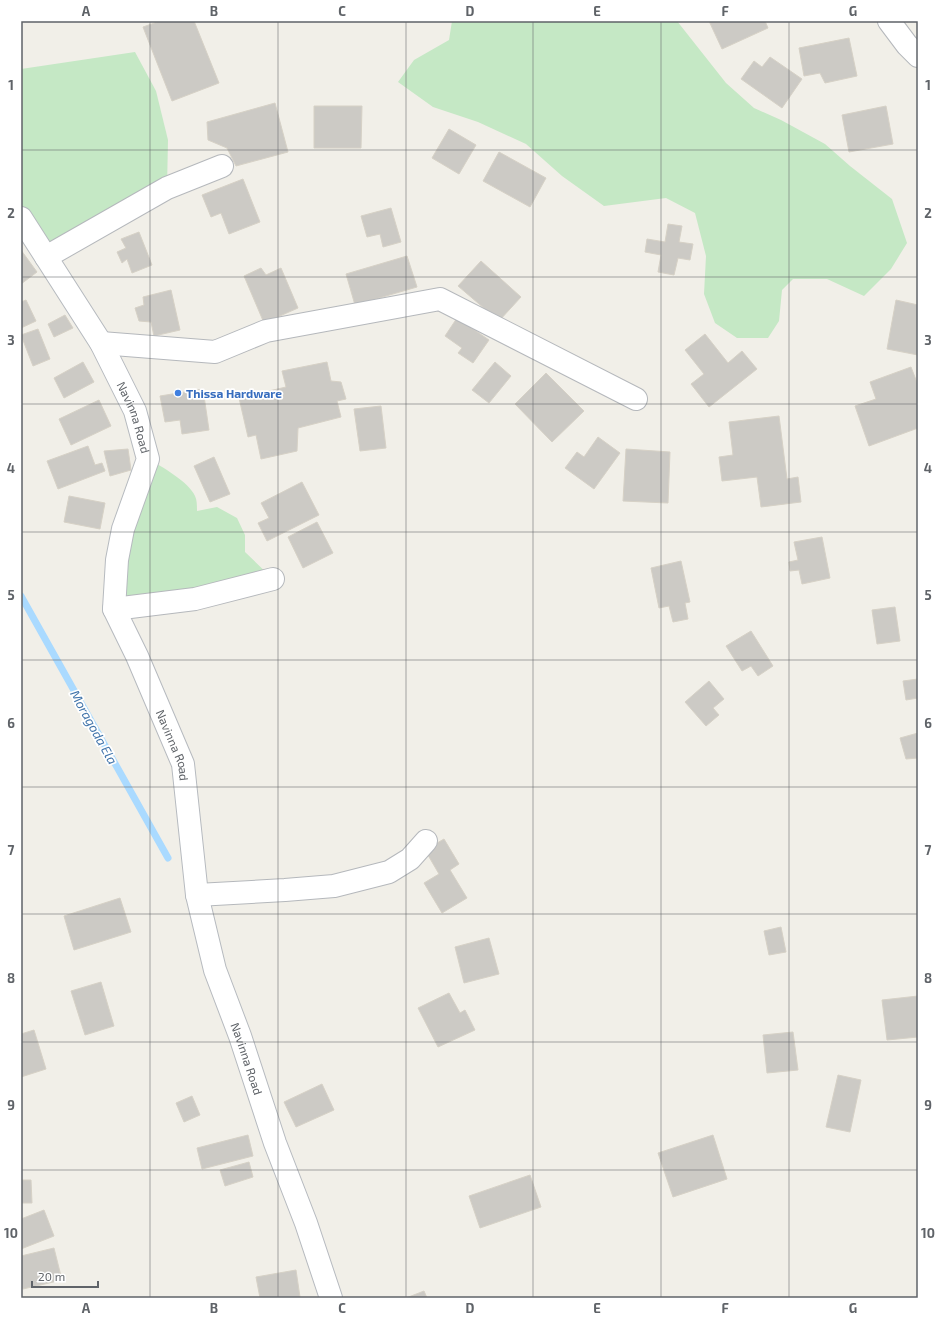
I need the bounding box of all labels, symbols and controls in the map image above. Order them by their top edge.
text: A [82,3,91,19]
text: B [210,3,218,19]
text: C [338,3,346,19]
text: D [466,3,475,19]
text: E [593,3,601,19]
text: F [721,3,729,19]
text: G [849,3,857,19]
text: 1 [8,77,14,93]
text: 1 [925,77,931,93]
text: 2 [7,205,15,221]
text: 2 [924,205,932,221]
text: 3 [7,332,15,348]
text: 3 [924,332,932,348]
street label: Navinna Road [114,379,153,455]
place label: Thissa Hardware [186,386,282,400]
marker: Thissa Hardware [173,388,183,398]
text: 4 [7,460,15,476]
text: 4 [924,460,932,476]
text: 5 [7,587,15,603]
text: 5 [924,587,932,603]
water label: Moragoda Ela [67,687,121,767]
street label: Navinna Road [154,707,192,781]
text: 6 [7,715,15,731]
text: 6 [924,715,932,731]
text: 7 [8,842,15,858]
text: 7 [925,842,932,858]
text: 8 [7,970,15,986]
text: 8 [924,970,932,986]
street label: Navinna Road [228,1020,266,1096]
text: 9 [7,1097,15,1113]
text: 9 [924,1097,932,1113]
text: 10 [4,1225,18,1241]
text: 10 [921,1225,935,1241]
scale bar [32,1263,98,1289]
text: 20 m [38,1269,65,1283]
text: A [82,1300,91,1316]
text: B [210,1300,218,1316]
text: C [338,1300,346,1316]
text: D [466,1300,475,1316]
text: E [593,1300,601,1316]
text: F [721,1300,729,1316]
text: G [849,1300,857,1316]

